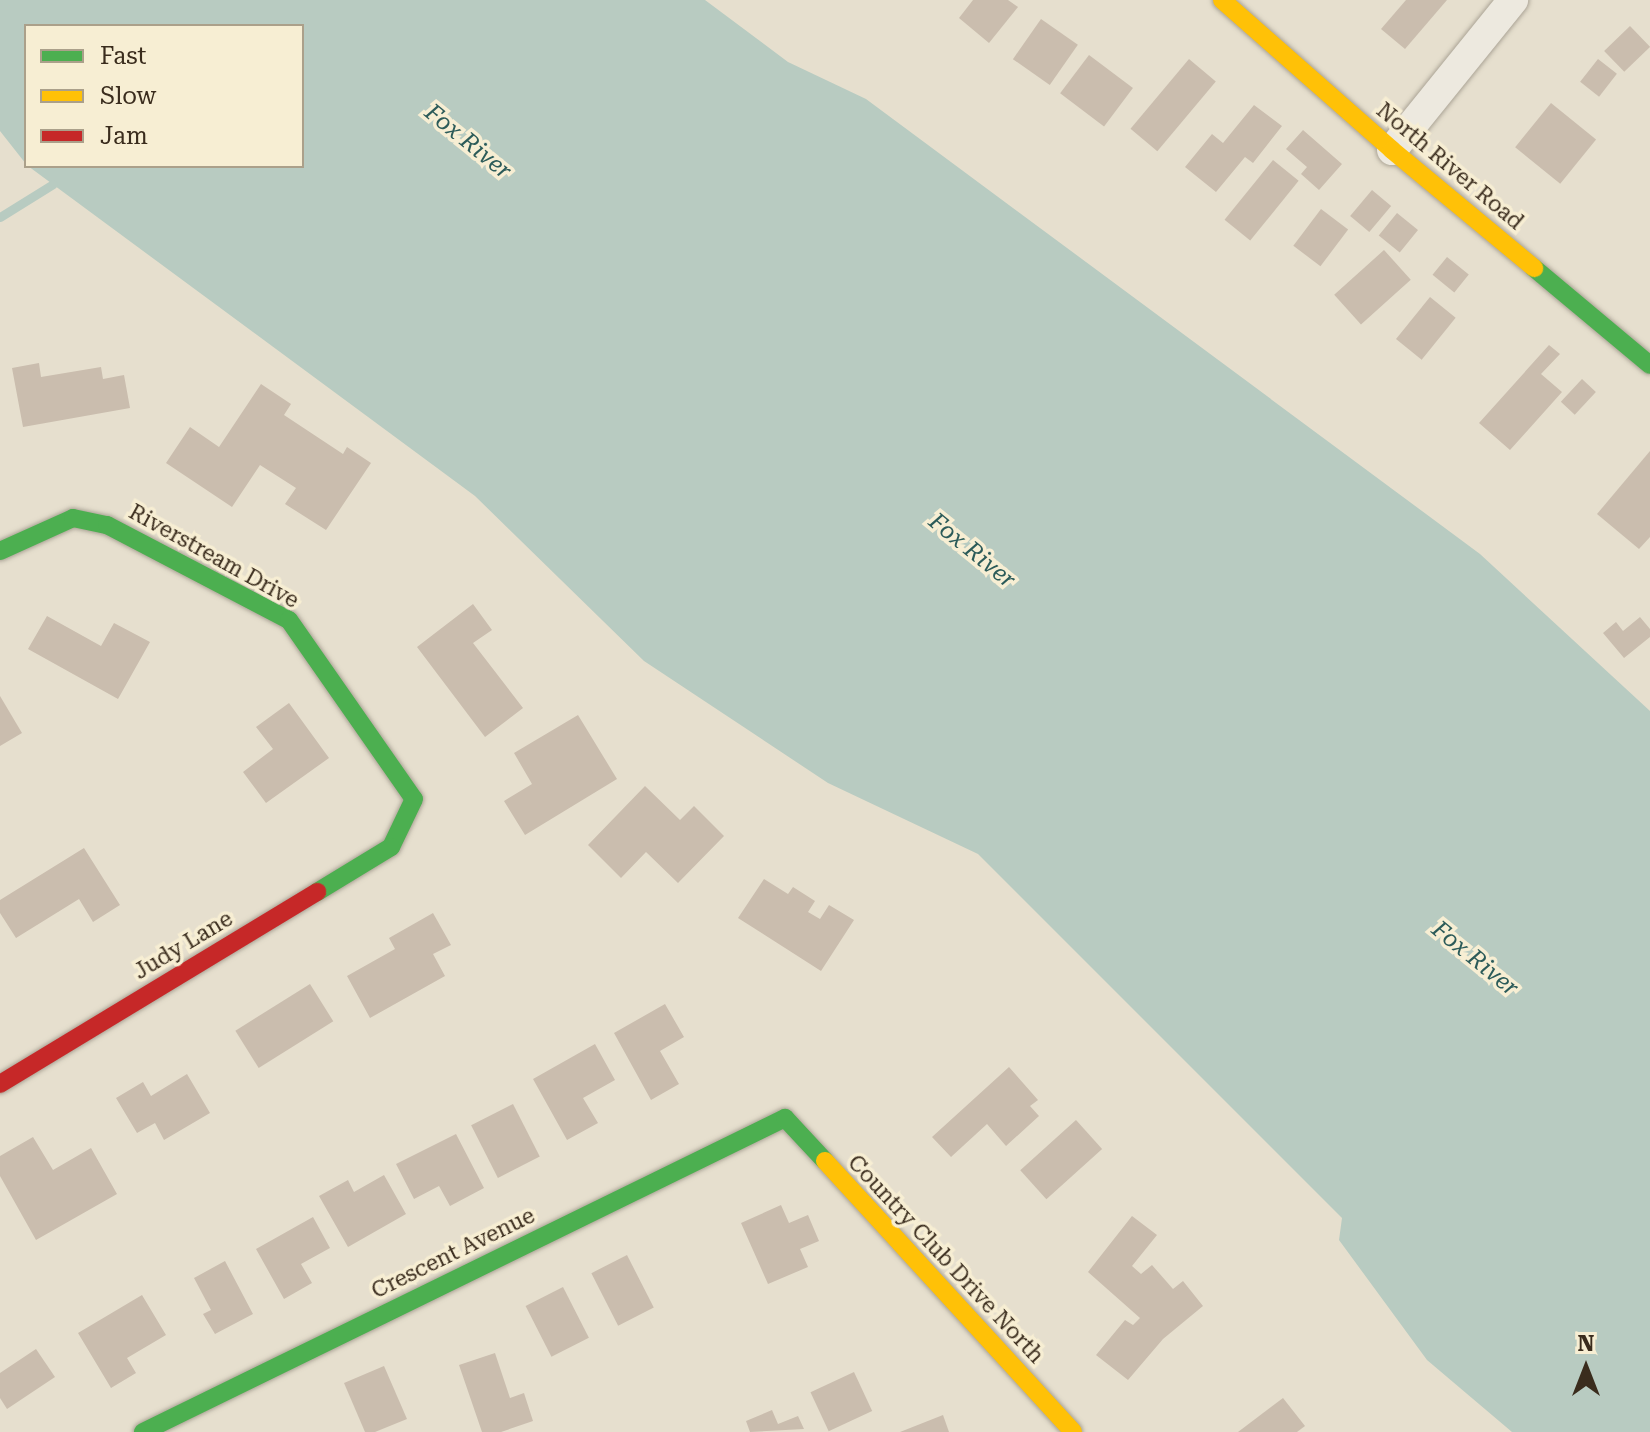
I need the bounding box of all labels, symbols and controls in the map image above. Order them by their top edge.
legend [24,24,304,168]
text: Fast [100,42,147,70]
text: Slow [100,82,156,110]
street label: North River Road [1371,97,1529,235]
water label: Fox River [419,98,517,186]
text: Jam [100,122,148,150]
street label: Riverstream Drive [124,498,304,614]
water label: Fox River [923,507,1021,595]
street label: Judy Lane [129,905,237,985]
water label: Fox River [1426,915,1524,1003]
street label: Country Club Drive North [842,1149,1050,1369]
street label: Crescent Avenue [367,1202,539,1304]
north arrow [1546,1328,1626,1408]
text: N [1578,1331,1594,1356]

